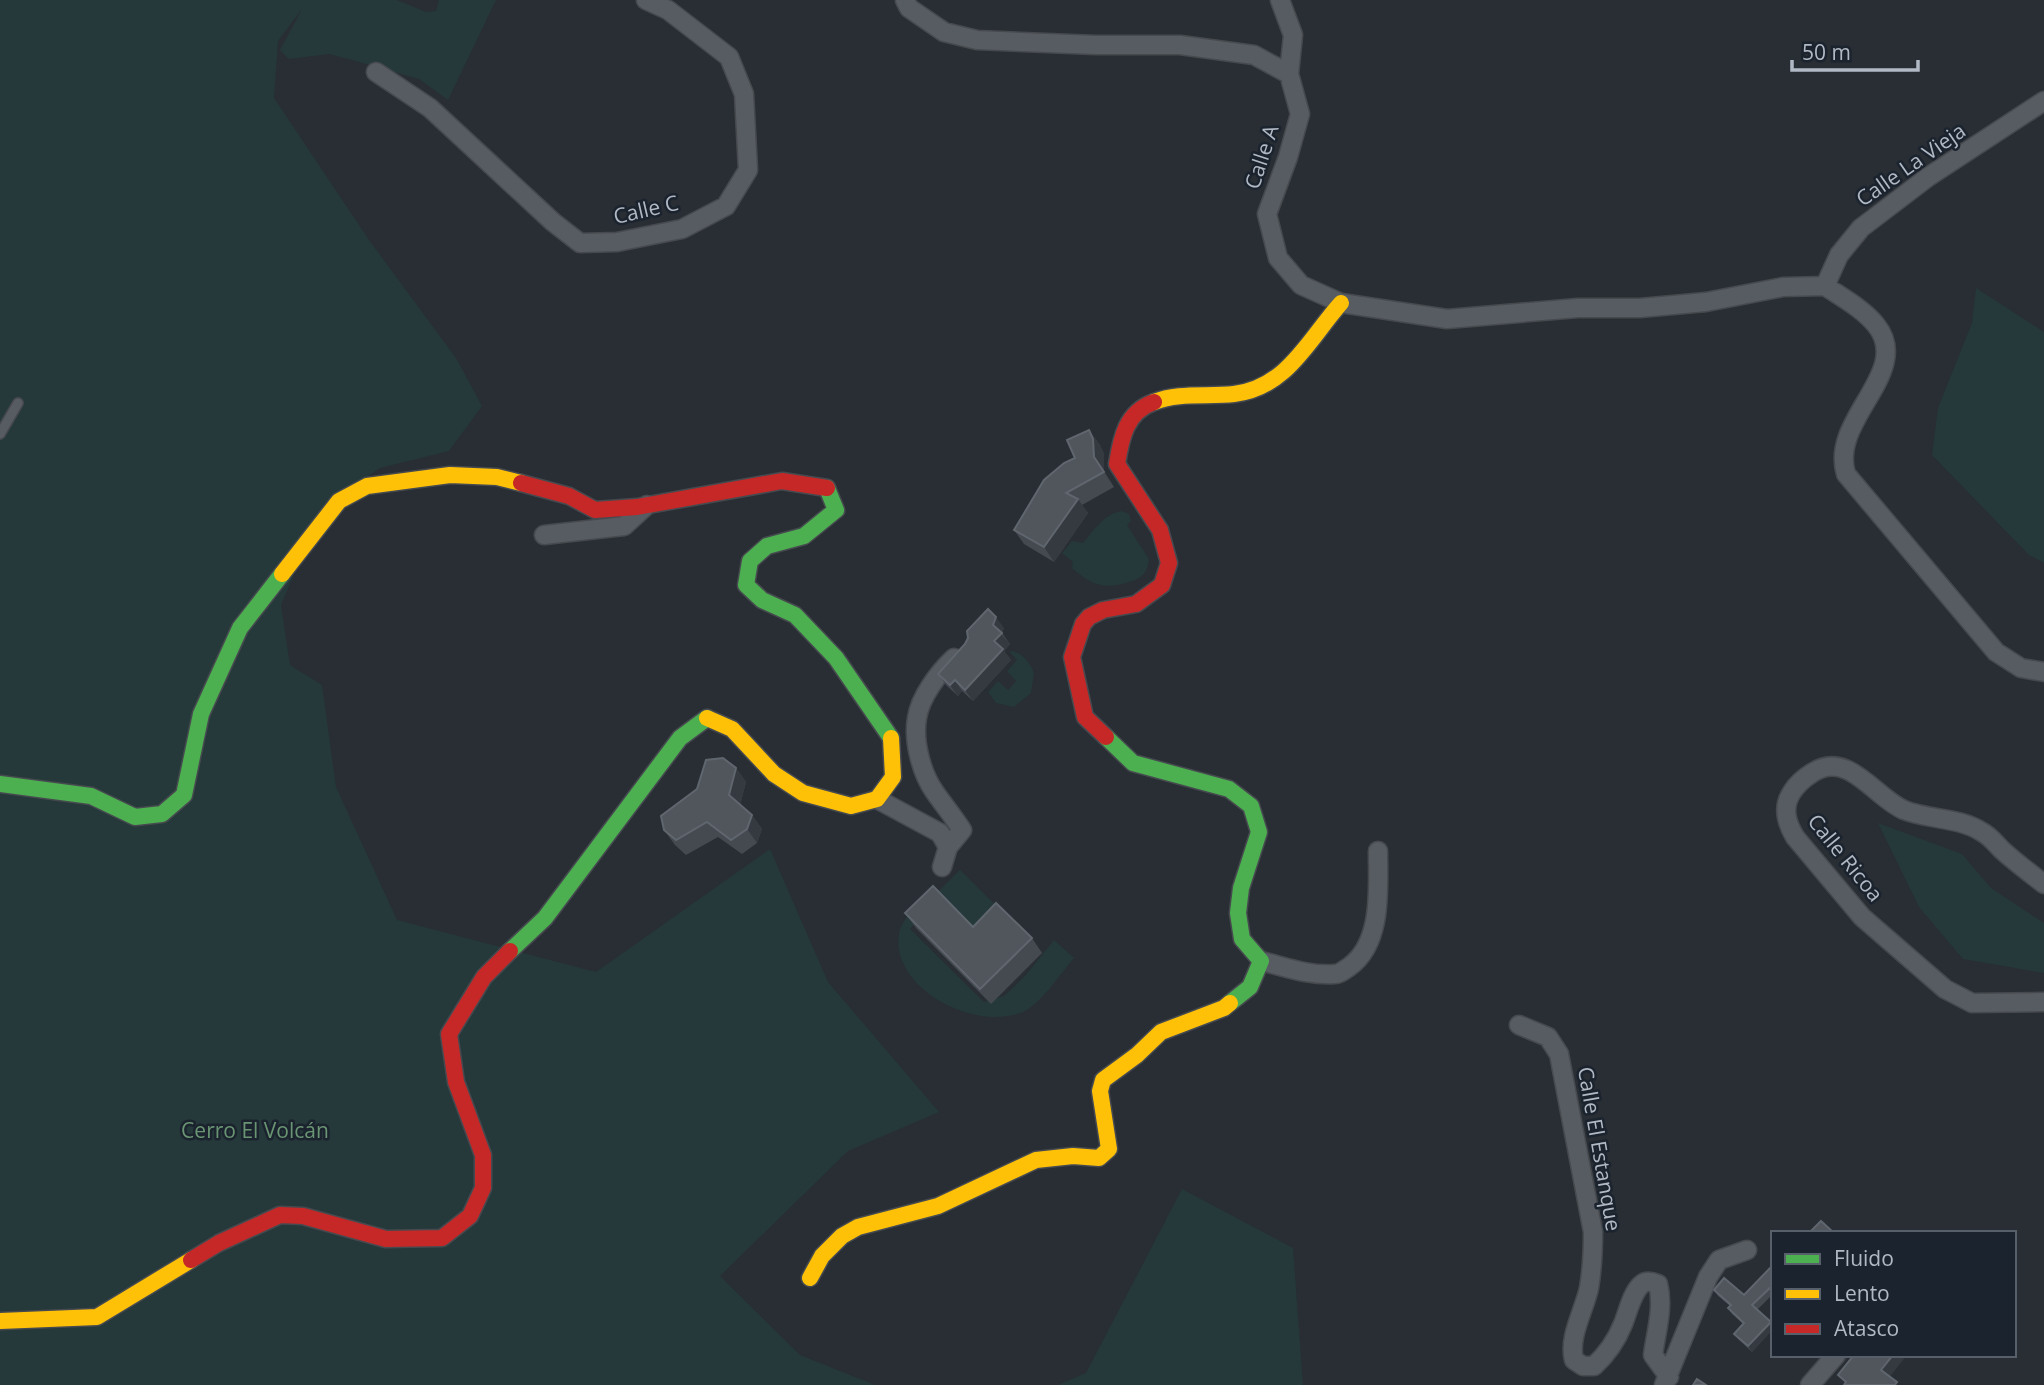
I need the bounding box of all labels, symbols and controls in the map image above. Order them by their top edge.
scale bar [1792,28,1918,72]
text: 50 m [1802,38,1851,66]
street label: Calle La Vieja [1850,116,1971,212]
street label: Calle A [1238,120,1285,192]
street label: Calle C [610,188,681,230]
street label: Calle Ricoa [1802,808,1890,907]
street label: Calle El Estanque [1572,1064,1628,1233]
park label: Cerro El Volcán [181,1116,329,1144]
legend [1771,1231,2016,1357]
text: Fluido [1834,1244,1894,1272]
text: Lento [1834,1279,1890,1307]
text: Atasco [1834,1314,1899,1342]

